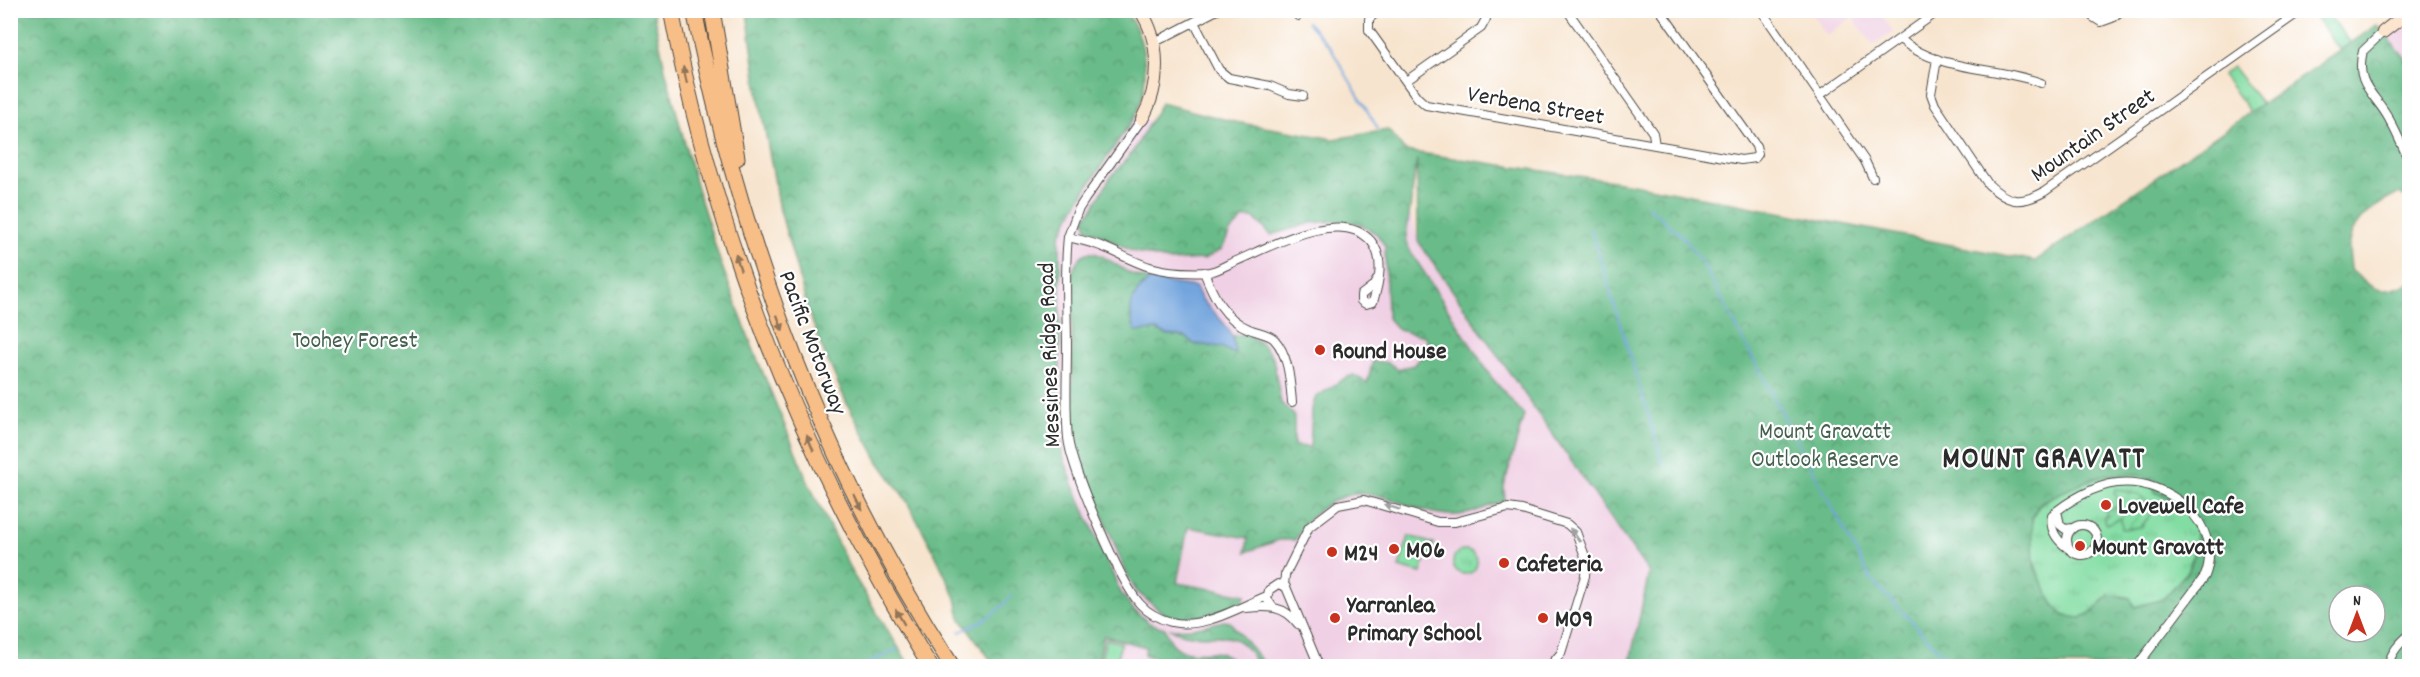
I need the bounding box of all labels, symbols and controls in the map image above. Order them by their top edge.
one-way arrow [680,65,690,84]
street label: Verbena Street [1465,78,1607,136]
street label: Mountain Street [2024,81,2163,192]
one-way arrow [733,253,742,271]
street label: Messines Ridge Road [1031,262,1071,448]
street label: Pacific Motorway [768,266,855,421]
one-way arrow [776,314,786,332]
park label: Toohey Forest [292,325,418,359]
place label: Round House [1332,336,1447,370]
marker: Round House [1313,343,1327,357]
park label: Mount Gravatt Outlook Reserve [1751,416,1899,478]
one-way arrow [806,435,815,452]
district label: MOUNT GRAVATT [1942,440,2146,483]
place label: Lovewell Cafe [2118,491,2245,525]
one-way arrow [854,493,863,510]
marker: Lovewell Cafe [2099,498,2113,512]
one-way arrow [1383,502,1401,511]
one-way arrow [1570,527,1582,542]
place label: Mount Gravatt [2092,532,2224,566]
place label: M06 [1406,535,1445,569]
place label: M24 [1344,538,1379,572]
marker: Mount Gravatt [2073,539,2087,553]
marker: M06 [1387,542,1401,556]
marker: M24 [1325,545,1339,559]
place label: Cafeteria [1516,549,1603,583]
marker: Cafeteria [1497,556,1511,570]
north arrow [2327,584,2387,644]
place label: Yarranlea Primary School [1346,590,1482,652]
text: N [2353,590,2361,613]
place label: M09 [1555,604,1593,638]
one-way arrow [895,608,905,625]
marker: Yarranlea Primary School [1328,611,1342,625]
marker: M09 [1536,611,1550,625]

